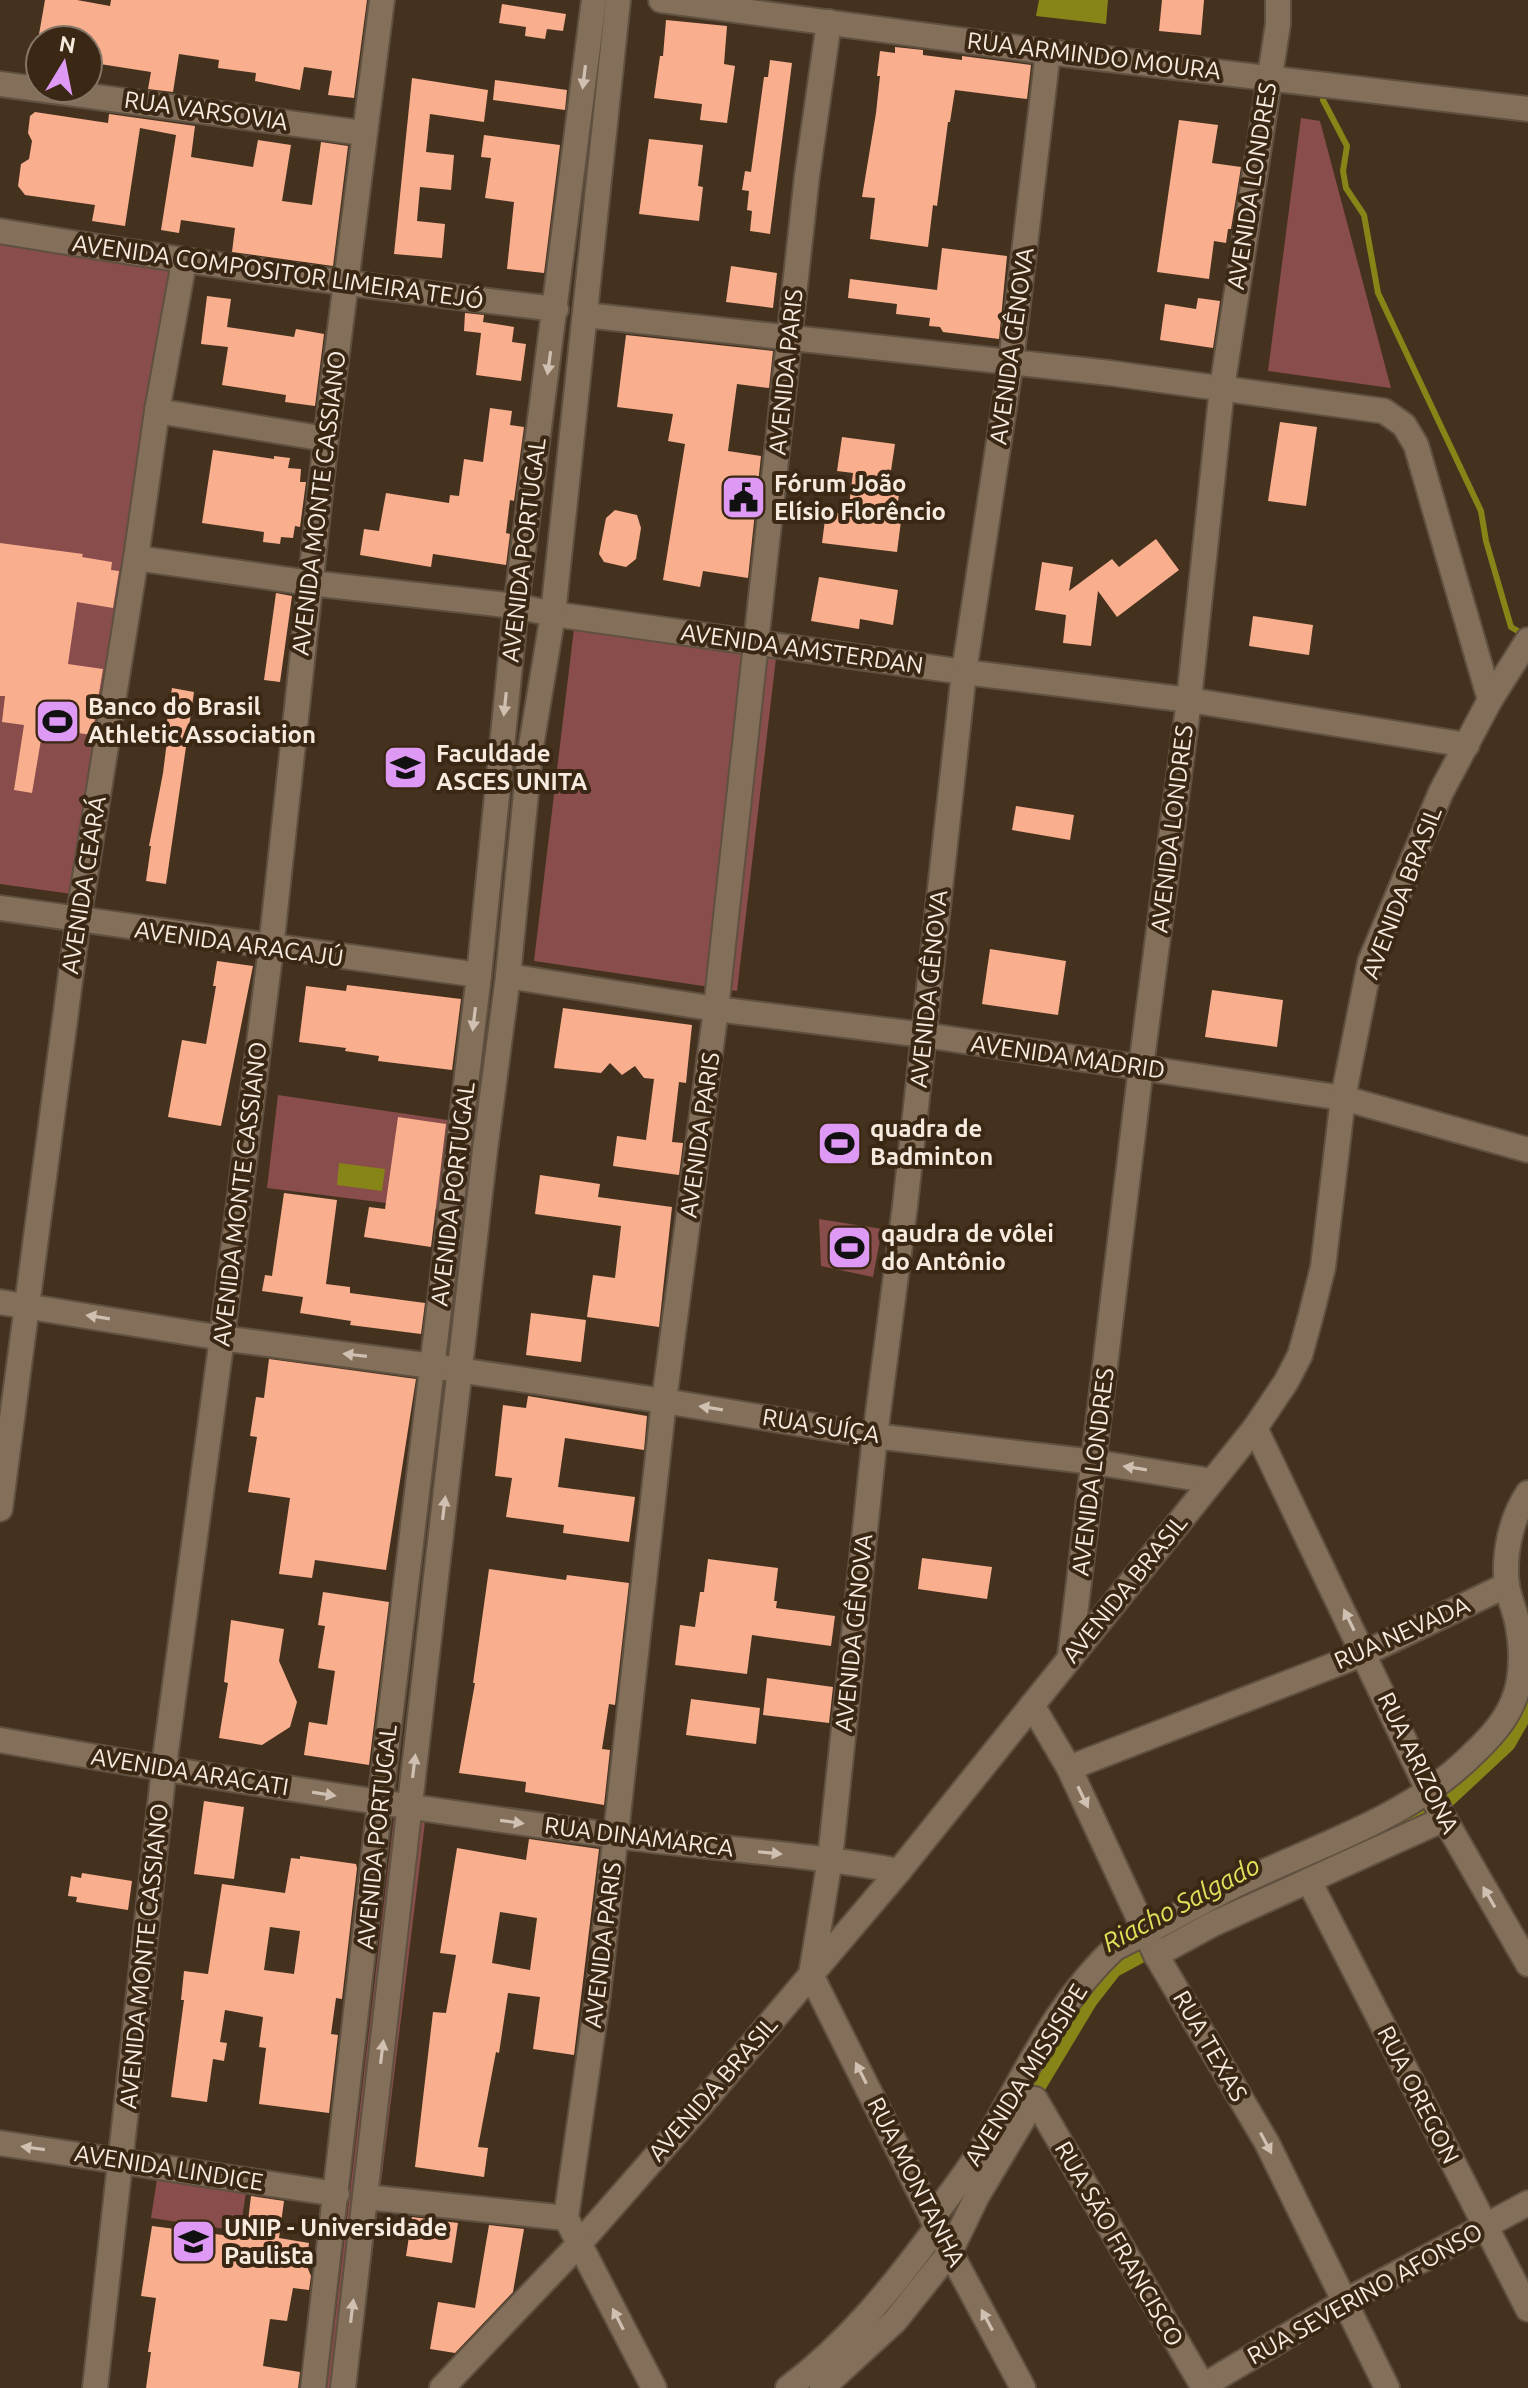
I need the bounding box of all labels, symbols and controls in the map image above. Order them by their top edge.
north arrow [24,24,104,104]
street label: RUA ARMINDO MOURA [966,27,1223,85]
text: N [57,30,78,58]
one-way arrow [577,65,590,90]
street label: AVENIDA LONDRES [1222,80,1281,291]
street label: RUA VARSOVIA [123,86,290,135]
street label: AVENIDA COMPOSITOR LIMEIRA TEJÓ [71,228,486,314]
street label: AVENIDA GÊNOVA [983,245,1039,446]
street label: AVENIDA PARIS [763,288,808,456]
street label: AVENIDA MONTE CASSIANO [286,349,351,657]
one-way arrow [542,351,555,376]
street label: AVENIDA PORTUGAL [496,436,551,664]
place label: Fórum João Elísio Florêncio [774,470,946,525]
public building icon: Fórum João Elísio Florêncio [719,474,767,522]
street label: AVENIDA AMSTERDAN [679,618,925,679]
one-way arrow [499,692,512,717]
place label: Banco do Brasil Athletic Association [88,693,316,748]
sports icon: Banco do Brasil Athletic Association [33,697,81,745]
street label: AVENIDA LONDRES [1145,723,1198,934]
place label: Faculdade ASCES UNITA [436,740,587,795]
school or university icon: Faculdade ASCES UNITA [381,744,429,792]
street label: AVENIDA CEARÁ [55,794,111,976]
street label: AVENIDA BRASIL [1356,803,1447,983]
street label: AVENIDA GÊNOVA [904,888,952,1089]
street label: AVENIDA ARACAJÚ [133,914,345,972]
one-way arrow [467,1007,480,1032]
street label: AVENIDA MADRID [969,1030,1167,1083]
street label: AVENIDA MONTE CASSIANO [207,1040,272,1348]
street label: AVENIDA PARIS [675,1050,724,1219]
street label: AVENIDA PORTUGAL [425,1080,480,1308]
place label: quadra de Badminton [870,1115,993,1170]
sports icon: quadra de Badminton [815,1119,863,1167]
place label: qaudra de vôlei do Antônio [881,1220,1054,1275]
sports icon: qaudra de vôlei do Antônio [826,1224,874,1272]
one-way arrow [85,1311,110,1323]
one-way arrow [342,1349,367,1362]
street label: AVENIDA LONDRES [1066,1366,1119,1577]
one-way arrow [698,1402,723,1414]
street label: RUA SUÍÇA [761,1402,882,1448]
one-way arrow [1122,1461,1147,1474]
one-way arrow [437,1495,450,1520]
street label: AVENIDA BRASIL [1057,1509,1192,1668]
street label: AVENIDA GÊNOVA [829,1532,877,1733]
street label: RUA NEVADA [1330,1591,1474,1674]
one-way arrow [1342,1609,1356,1632]
street label: RUA ARIZONA [1373,1688,1464,1838]
street label: AVENIDA PORTUGAL [351,1723,402,1951]
street label: AVENIDA ARACATI [89,1743,291,1800]
one-way arrow [408,1753,421,1778]
one-way arrow [1077,1786,1090,1809]
one-way arrow [312,1788,337,1801]
street label: AVENIDA MONTE CASSIANO [114,1802,173,2110]
street label: RUA DINAMARCA [543,1812,736,1862]
one-way arrow [500,1815,525,1828]
one-way arrow [758,1846,783,1859]
water label: Riacho Salgado [1097,1850,1264,1957]
street label: AVENIDA PARIS [579,1861,626,2029]
one-way arrow [1482,1886,1496,1908]
street label: AVENIDA MISSISIPE [959,1979,1092,2170]
street label: RUA TEXAS [1168,1986,1253,2106]
street label: AVENIDA BRASIL [643,2011,782,2166]
street label: RUA OREGON [1372,2021,1465,2168]
one-way arrow [375,2039,388,2064]
one-way arrow [854,2061,867,2084]
street label: RUA MONTANHA [862,2093,971,2271]
one-way arrow [1259,2132,1273,2154]
street label: RUA SÃO FRANCISCO [1050,2137,1189,2351]
street label: AVENIDA LINDICE [73,2139,265,2196]
one-way arrow [20,2141,45,2154]
place label: UNIP - Universidade Paulista [224,2214,447,2269]
school or university icon: UNIP - Universidade Paulista [169,2218,217,2266]
street label: RUA SEVERINO AFONSO [1242,2218,1487,2370]
one-way arrow [345,2298,358,2323]
one-way arrow [611,2307,625,2330]
one-way arrow [980,2308,993,2331]

